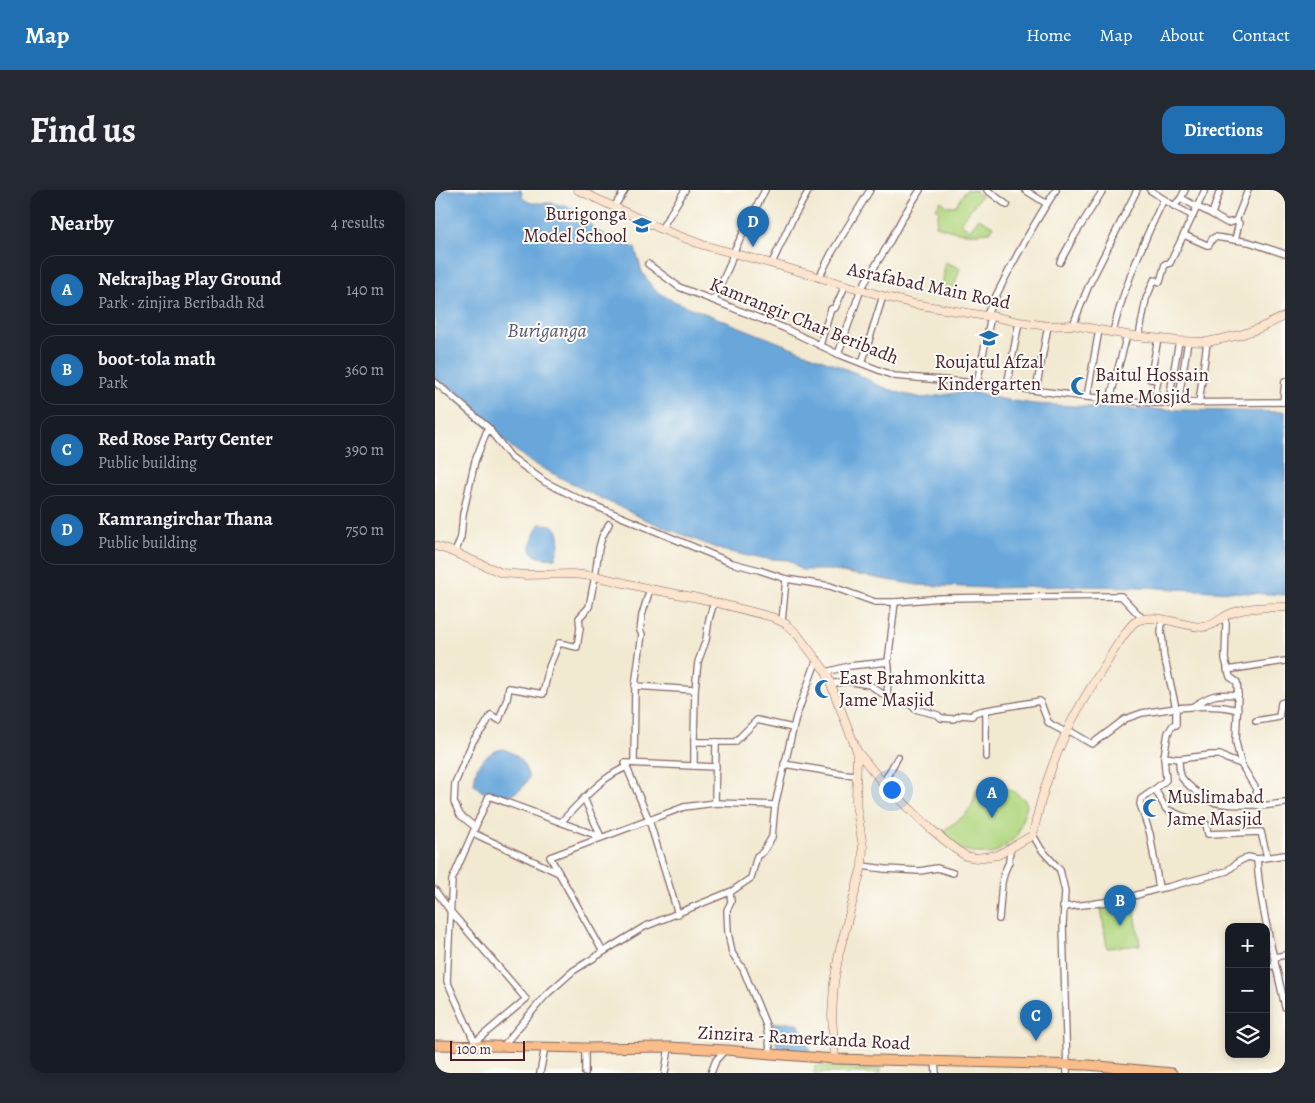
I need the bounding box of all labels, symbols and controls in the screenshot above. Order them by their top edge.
text: Map [25,19,69,51]
text: Home [1026,23,1071,47]
text: Map [1099,23,1132,47]
text: About [1160,23,1204,47]
text: Contact [1232,23,1290,47]
text: Find us [30,106,136,154]
button: Directions [1162,106,1285,154]
place label: Burigonga Model School [523,201,627,249]
pin: D [737,206,769,247]
text: Nearby [50,209,113,237]
text: 4 results [331,212,385,234]
school or university icon: Burigonga Model School [631,214,653,236]
street label: Asrafabad Main Road [844,256,1014,316]
text: Nekrajbag Play Ground [98,266,282,292]
street label: Kamrangir Char Beribadh [706,271,902,371]
text: A [62,279,72,301]
text: 140 m [346,279,384,301]
text: Park · zinjira Beribadh Rd [98,292,264,314]
water label: Buriganga [507,317,587,344]
school or university icon: Roujatul Afzal Kindergarten [978,327,1000,349]
text: boot-tola math [98,346,216,372]
place label: Roujatul Afzal Kindergarten [935,349,1044,397]
text: B [62,359,72,381]
text: 360 m [345,359,384,381]
place label: Baitul Hossain Jame Mosjid [1095,362,1209,410]
text: Park [98,372,128,394]
mosque icon: Baitul Hossain Jame Mosjid [1069,375,1091,397]
text: Red Rose Party Center [98,426,273,452]
text: C [62,439,72,461]
text: 390 m [345,439,384,461]
text: Public building [98,452,197,474]
text: Kamrangirchar Thana [98,506,273,532]
text: D [61,519,73,541]
text: 750 m [345,519,384,541]
text: Public building [98,532,197,554]
place label: East Brahmonkitta Jame Masjid [839,665,986,713]
mosque icon: East Brahmonkitta Jame Masjid [813,678,835,700]
your location [879,777,905,803]
pin: A [976,777,1008,818]
place label: Muslimabad Jame Masjid [1167,784,1265,832]
mosque icon: Muslimabad Jame Masjid [1141,797,1163,819]
pin: B [1104,885,1136,926]
map controls [1225,923,1270,1058]
button: + [1225,923,1270,968]
button: − [1225,968,1270,1013]
pin: C [1020,1000,1052,1041]
button: layers [1225,1013,1270,1058]
street label: Zinzira - Ramerkanda Road [697,1019,912,1057]
scale bar [450,1038,525,1061]
text: 100 m [457,1040,491,1059]

